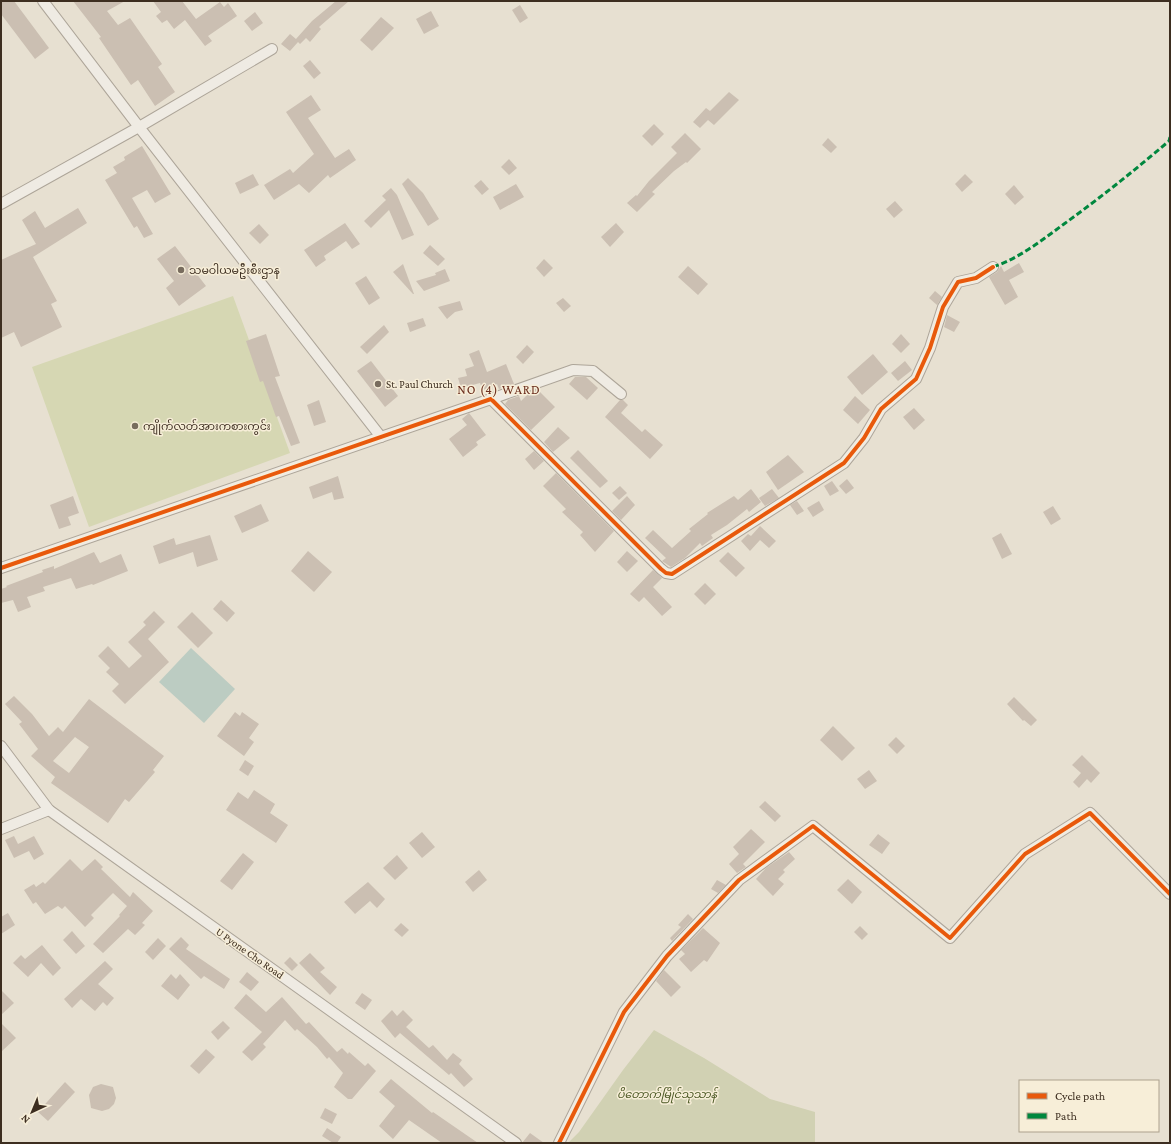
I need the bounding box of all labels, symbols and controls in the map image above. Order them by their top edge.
place label: သမဝါယမဦးစီးဌာန [189,263,280,279]
marker: သမဝါယမဦးစီးဌာန [176,265,186,275]
place label: St. Paul Church [386,378,453,390]
marker: St. Paul Church [373,379,383,389]
district label: NO (4) WARD [457,382,541,398]
place label: ကျိုက်လတ်အားကစားကွင်း [143,419,271,435]
marker: ကျိုက်လတ်အားကစားကွင်း [130,421,140,431]
street label: U Pyone Cho Road [213,925,286,982]
legend [1019,1080,1159,1132]
park label: ပိတောက်မြိုင်သုသာန် [617,1086,718,1104]
text: Cycle path [1055,1089,1106,1103]
north arrow [12,1092,52,1132]
text: Path [1055,1109,1077,1123]
text: N [18,1112,32,1126]

